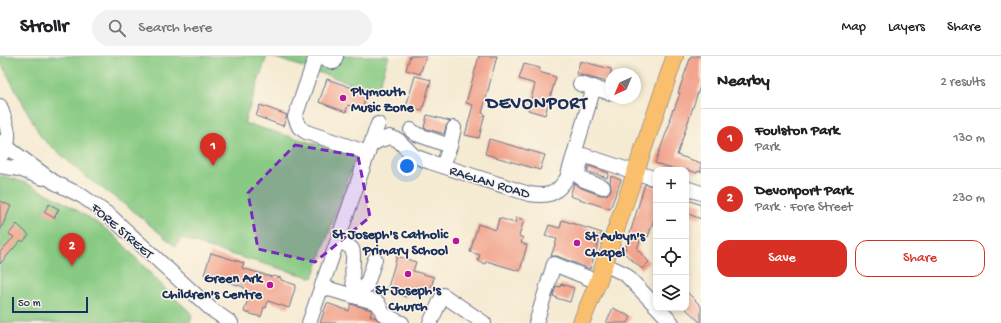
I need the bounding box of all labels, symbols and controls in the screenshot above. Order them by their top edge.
search box [92,10,372,46]
text: Strollr [20,16,68,39]
icon: search [106,17,128,39]
text: Search here [138,19,212,37]
text: Map [842,19,866,36]
text: Layers [888,19,925,36]
text: Share [947,19,981,36]
north arrow [605,68,641,104]
text: Nearby [717,72,770,92]
text: 2 results [940,75,985,90]
place label: Plymouth Music Zone [350,84,415,117]
marker: Plymouth Music Zone [338,93,348,103]
district label: DEVONPORT [484,94,588,115]
text: Foulston Park [755,122,840,140]
text: 1 [727,131,733,146]
text: 130 m [953,131,985,146]
pin: 1 [200,133,226,166]
text: Park [755,140,780,155]
your location [397,156,417,176]
street label: RAGLAN ROAD [447,163,532,204]
map controls [653,167,689,311]
button: + [653,167,689,203]
text: Devonport Park [755,182,853,200]
text: 2 [727,191,733,206]
text: 230 m [952,191,985,206]
street label: FORE STREET [86,200,156,264]
text: Park · Fore Street [755,200,853,215]
button: − [653,203,689,239]
place label: St Joseph's Catholic Primary School [332,227,449,260]
place label: St Aubyn's Chapel [584,229,646,262]
pin: 2 [59,233,85,266]
marker: St Joseph's Catholic Primary School [451,236,461,246]
marker: St Aubyn's Chapel [572,238,582,248]
button: locate [653,239,689,275]
button: Save [717,240,847,277]
button: Share [855,240,985,277]
marker: St Joseph's Church [403,269,413,279]
place label: Green Ark Children's Centre [161,271,264,304]
button: layers [653,275,689,311]
marker: Green Ark Children's Centre [265,280,275,290]
place label: St Joseph's Church [375,283,442,316]
scale bar [12,295,88,314]
text: 50 m [18,298,40,310]

